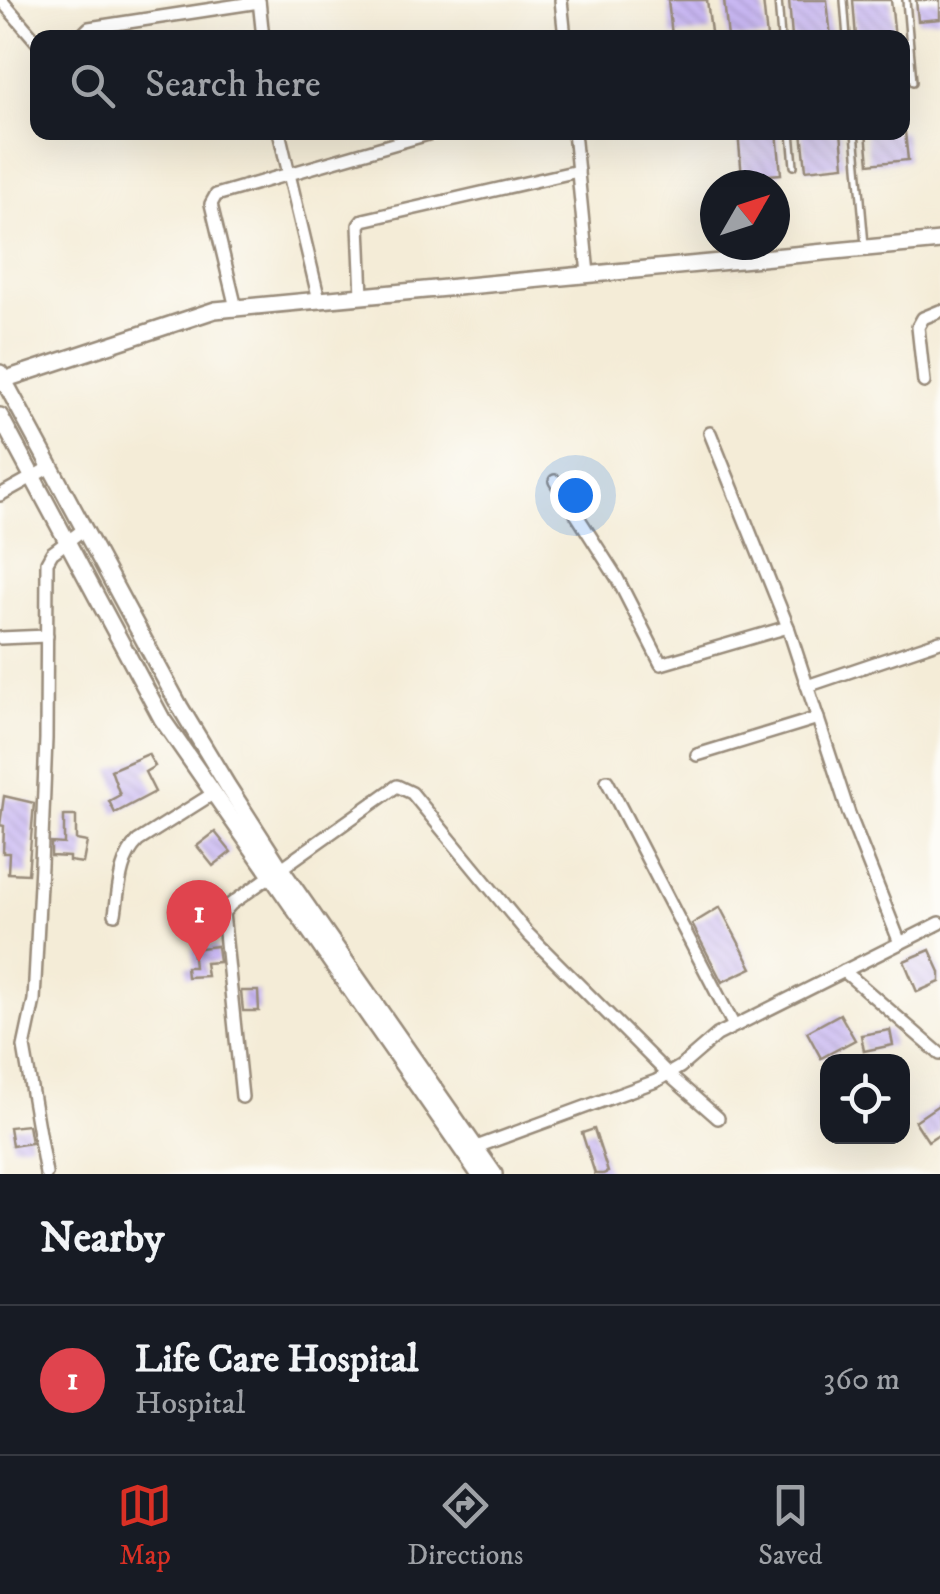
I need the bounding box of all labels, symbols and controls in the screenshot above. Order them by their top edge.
search box [30,30,910,140]
icon: search [65,58,120,113]
text: Search here [145,61,321,109]
north arrow [700,170,790,260]
your location [550,470,601,521]
pin: 1 [166,880,232,962]
map controls [820,1054,910,1144]
button: locate [820,1054,910,1144]
text: Nearby [40,1213,164,1265]
text: Life Care Hospital [135,1336,418,1384]
text: 1 [67,1360,78,1400]
text: 360 m [823,1360,900,1400]
text: Hospital [135,1384,245,1424]
tab: Map [117,1478,172,1573]
tab: Directions [407,1478,523,1573]
tab: Saved [758,1478,823,1573]

